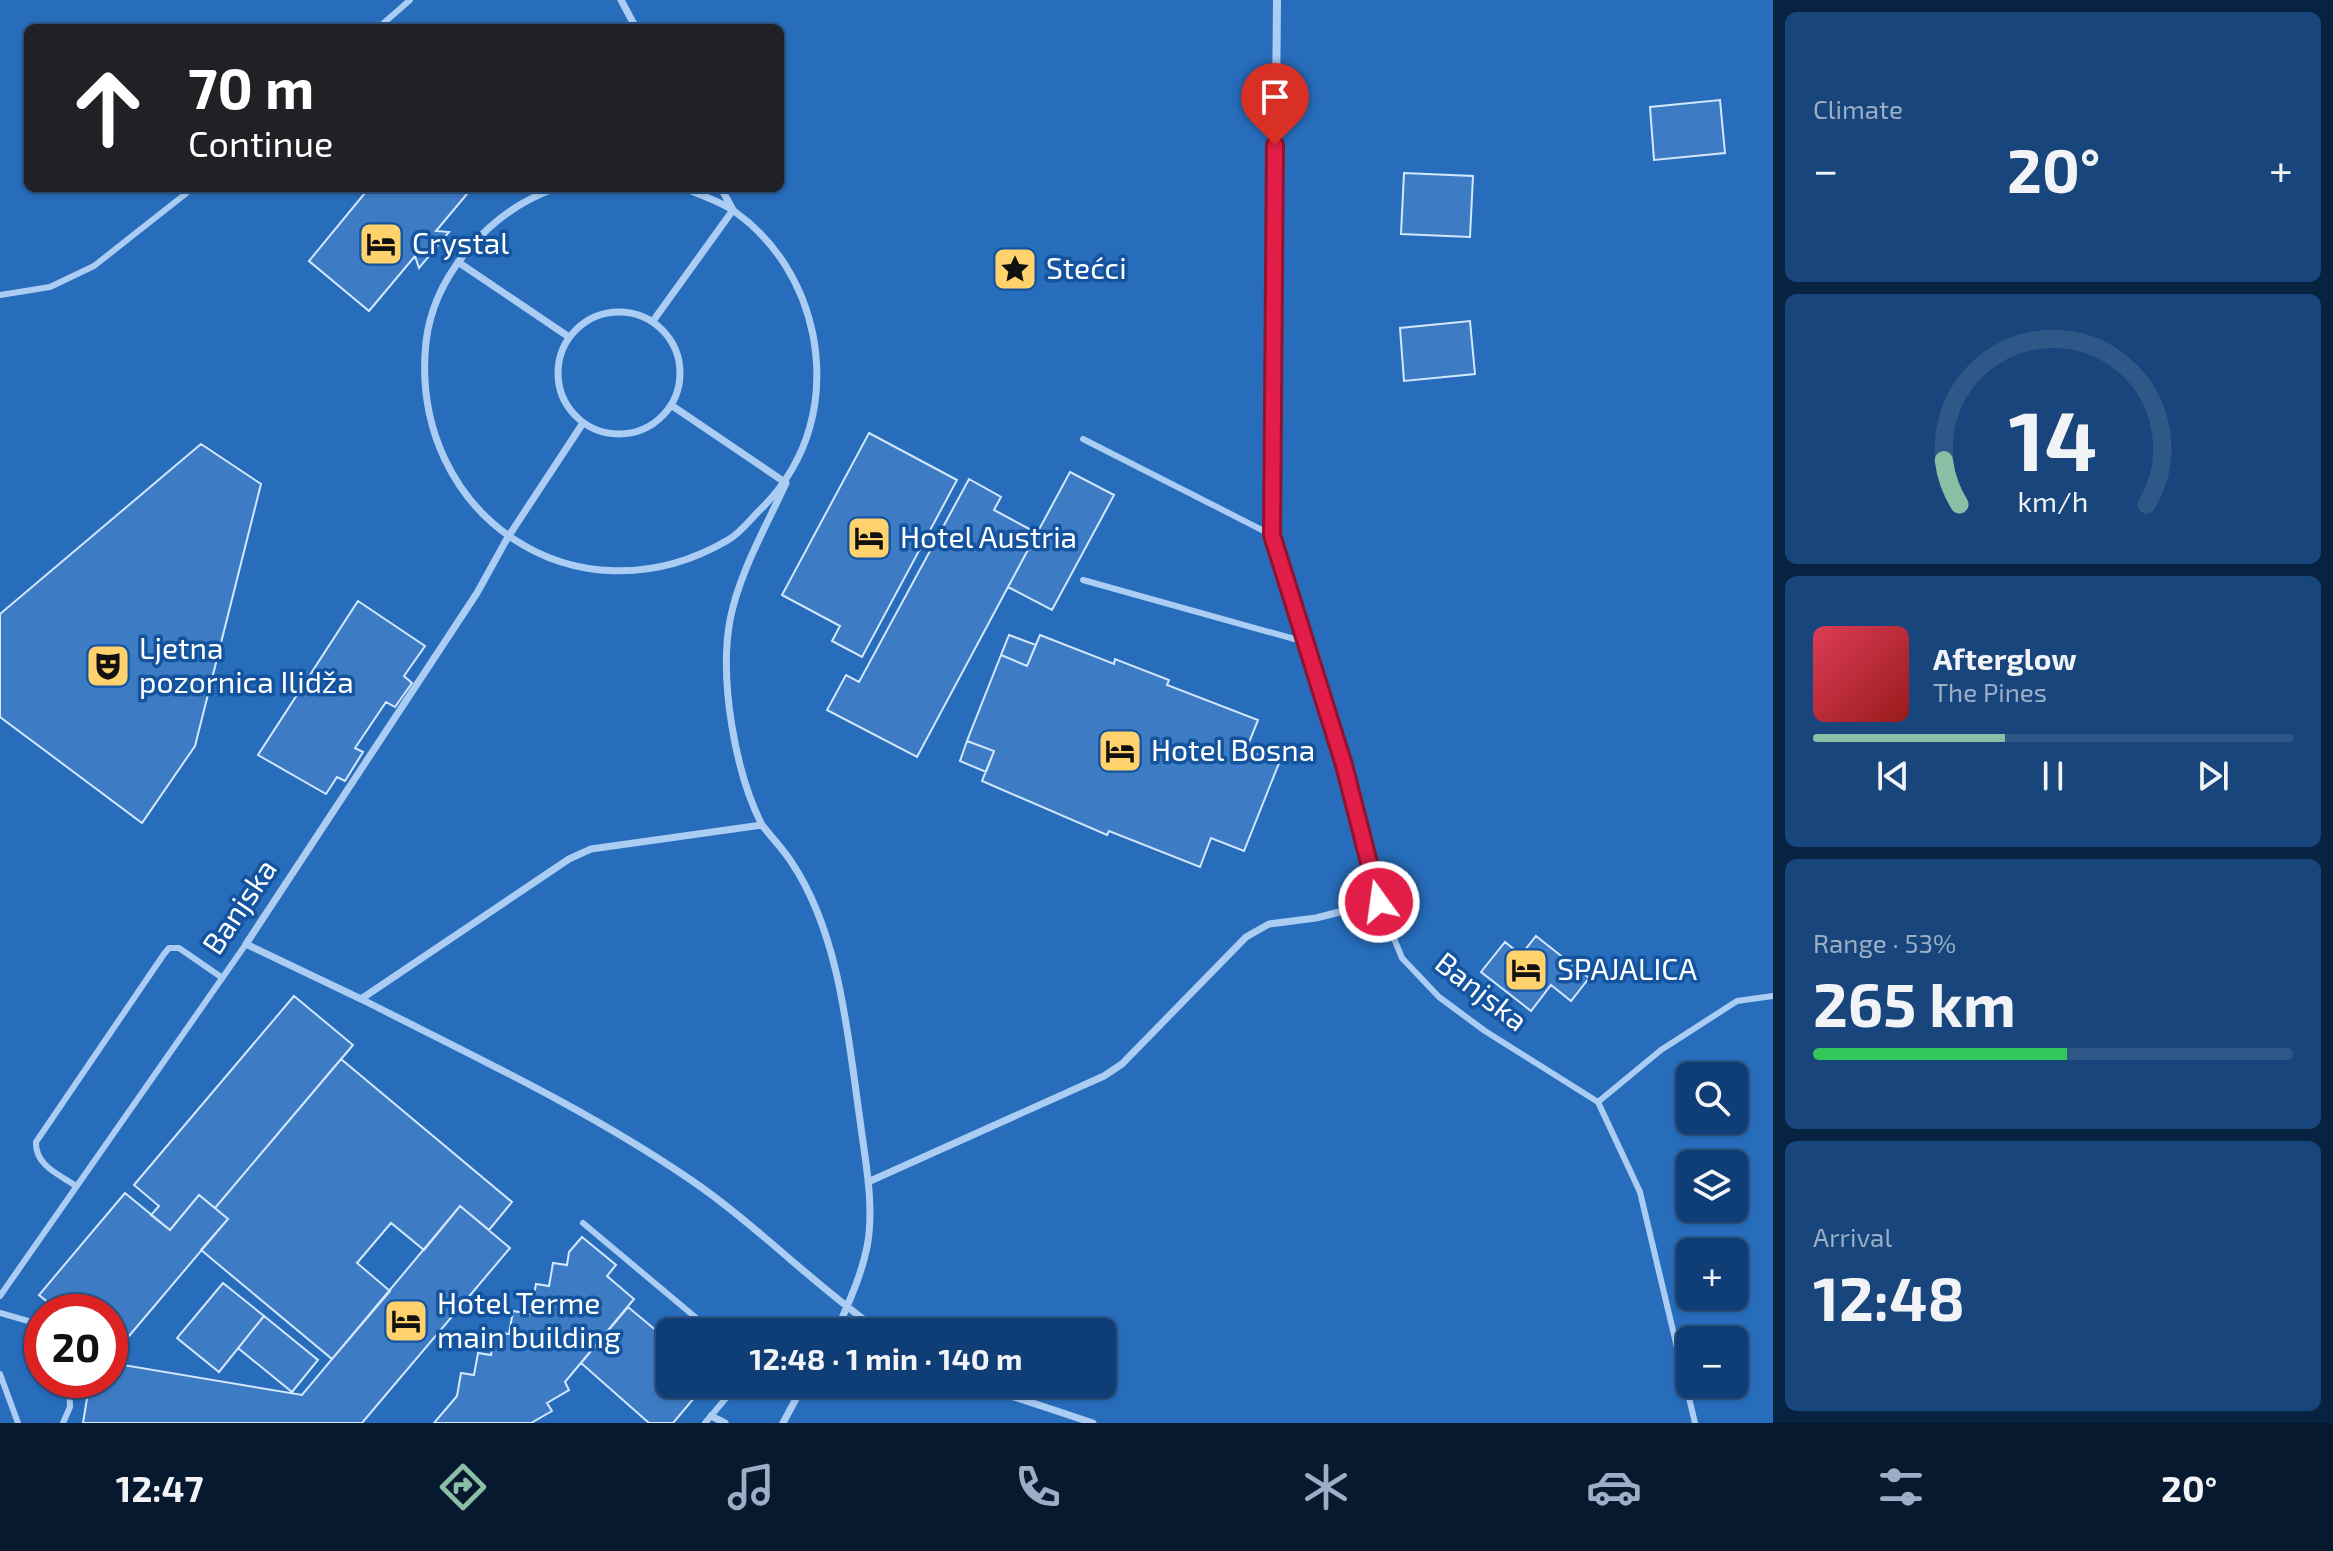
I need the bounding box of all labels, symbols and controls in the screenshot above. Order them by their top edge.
text: 70 m [188,53,314,120]
icon: ahead [56,56,160,160]
pin [1241,63,1309,145]
icon: arrive [1253,75,1297,119]
text: Climate [1813,93,1903,124]
text: Continue [188,121,333,164]
text: 20° [2007,133,2100,205]
text: − [1813,142,1839,195]
text: + [2269,142,2293,195]
hotel icon: Crystal [357,220,405,268]
place label: Crystal [412,224,509,260]
place icon: Stećci [991,245,1039,293]
place label: Stećci [1046,249,1127,285]
text: 14 [2009,388,2097,488]
text: km/h [2018,483,2088,518]
hotel icon: Hotel Austria [845,514,893,562]
place label: Hotel Austria [900,518,1077,554]
place label: Ljetna pozornica Ilidža [139,629,354,699]
text: Afterglow [1933,640,2077,676]
theatre icon: Ljetna pozornica Ilidža [84,642,132,690]
text: The Pines [1933,676,2047,707]
hotel icon: Hotel Bosna [1096,727,1144,775]
place label: Hotel Bosna [1151,731,1315,767]
icon: previous [1871,754,1915,798]
icon: pause [2031,754,2075,798]
icon: next [2191,754,2235,798]
street label: Banjska [194,851,283,960]
position arrow [1337,860,1421,944]
text: Range · 53% [1813,927,1956,958]
street label: Banjska [1429,943,1535,1038]
hotel icon: SPAJALICA [1502,946,1550,994]
place label: SPAJALICA [1557,950,1697,986]
text: 265 km [1813,967,2016,1039]
map controls [1676,1062,1748,1398]
button: search [1676,1062,1748,1134]
button: layers [1676,1150,1748,1222]
text: Arrival [1813,1221,1892,1252]
button: + [1676,1238,1748,1310]
text: 12:48 [1813,1261,1965,1333]
place label: Hotel Terme main building [437,1284,621,1354]
speed limit sign: 20 [24,1294,128,1398]
hotel icon: Hotel Terme main building [382,1297,430,1345]
button: − [1676,1326,1748,1398]
text: 12:48 · 1 min · 140 m [750,1340,1022,1376]
icon: directions [435,1459,491,1515]
icon: music [723,1459,779,1515]
icon: phone [1010,1459,1066,1515]
icon: climate [1298,1459,1354,1515]
icon: car [1586,1459,1642,1515]
icon: filters [1873,1459,1929,1515]
text: 12:47 [116,1466,204,1509]
text: 20° [2161,1466,2217,1509]

